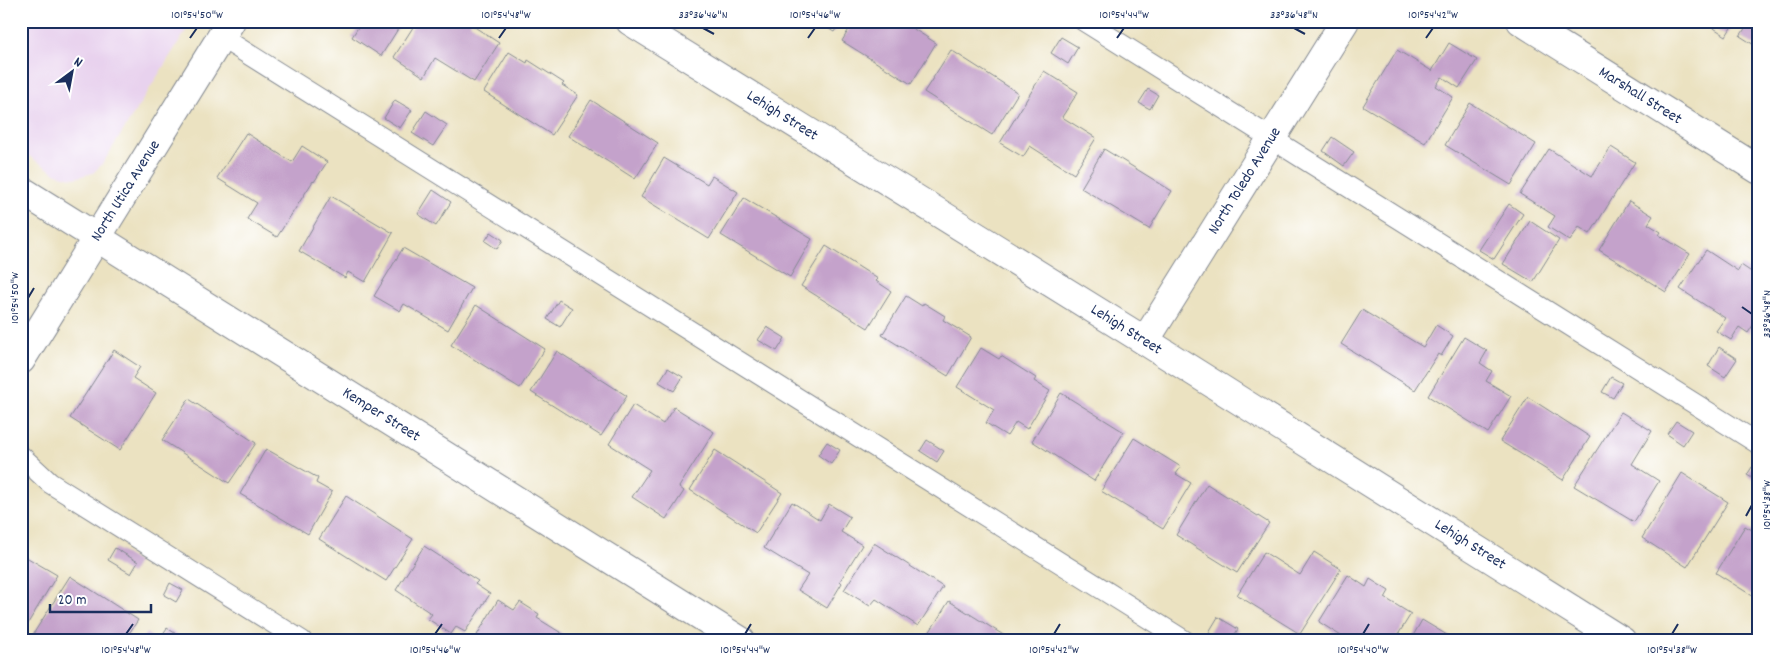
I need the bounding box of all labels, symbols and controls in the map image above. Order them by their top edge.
text: 101°54'50"W [171,7,223,24]
text: 101°54'48"W [481,7,531,24]
text: 33°36'46"N [678,7,728,24]
text: 101°54'46"W [790,7,840,24]
text: 101°54'44"W [1099,7,1149,24]
text: 33°36'48"N [1270,7,1318,24]
text: 101°54'42"W [1408,7,1458,24]
north arrow [48,48,98,98]
text: N [70,52,86,73]
street label: Marshall Street [1594,61,1686,131]
street label: Lehigh Street [742,85,822,147]
street label: North Toledo Avenue [1203,123,1287,239]
street label: North Utica Avenue [86,136,166,246]
text: 101°54'50"W [7,272,24,324]
text: 33°36'48"N [1759,290,1776,338]
street label: Lehigh Street [1086,299,1166,361]
street label: Kemper Street [337,382,425,448]
text: 101°54'38"W [1759,480,1776,530]
street label: Lehigh Street [1430,514,1510,576]
scale bar [50,582,151,614]
text: 20 m [58,590,86,612]
text: 101°54'48"W [101,642,151,659]
text: 101°54'46"W [410,642,460,659]
text: 101°54'44"W [720,642,770,659]
text: 101°54'42"W [1029,642,1079,659]
text: 101°54'40"W [1337,642,1389,659]
text: 101°54'38"W [1647,642,1697,659]

